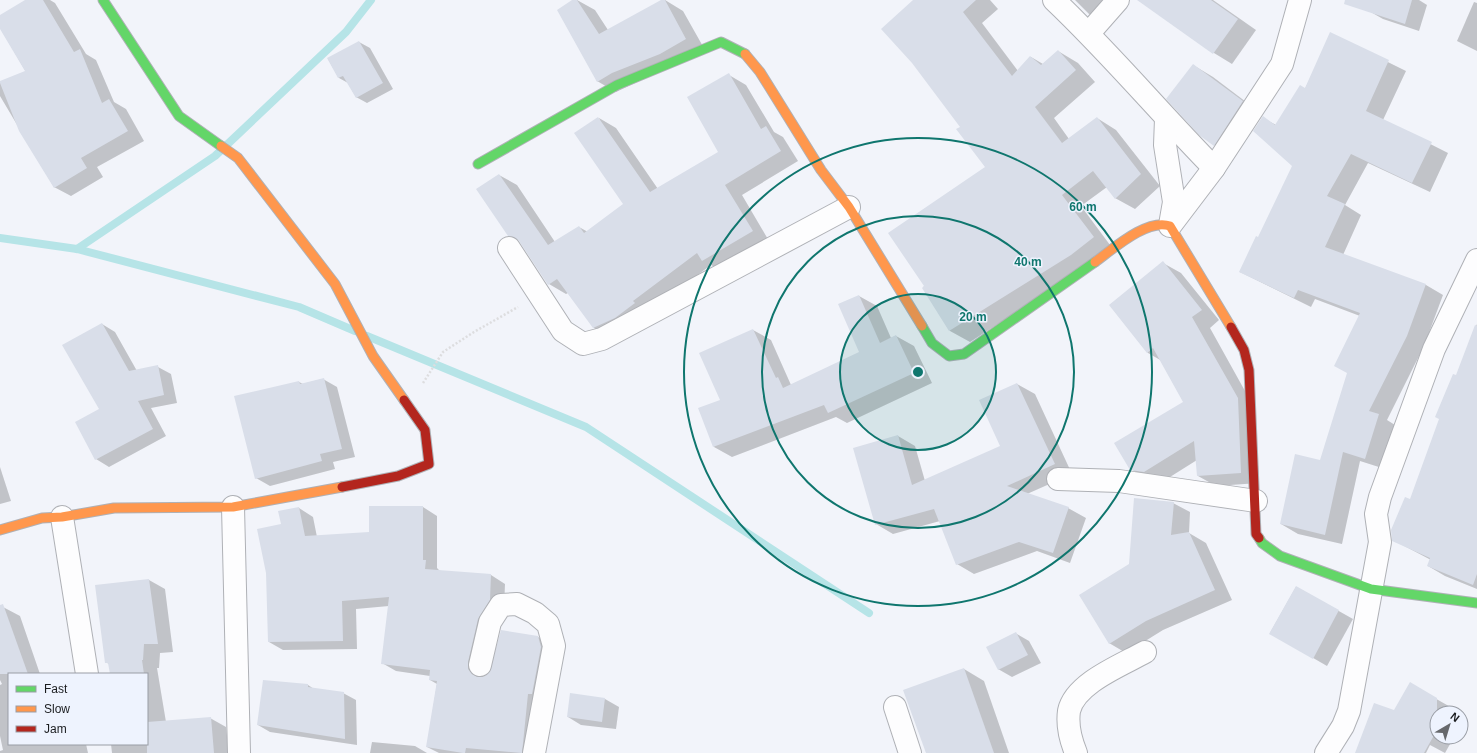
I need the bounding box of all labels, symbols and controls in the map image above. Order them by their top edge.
text: 60 m [1069,200,1097,214]
text: 40 m [1014,255,1042,269]
text: 20 m [959,310,987,324]
centre of rings [911,365,925,379]
legend [8,673,148,745]
text: Fast [44,682,68,696]
text: Slow [44,702,70,716]
north arrow [1429,705,1469,745]
text: N [1448,710,1462,724]
text: Jam [44,722,67,736]

